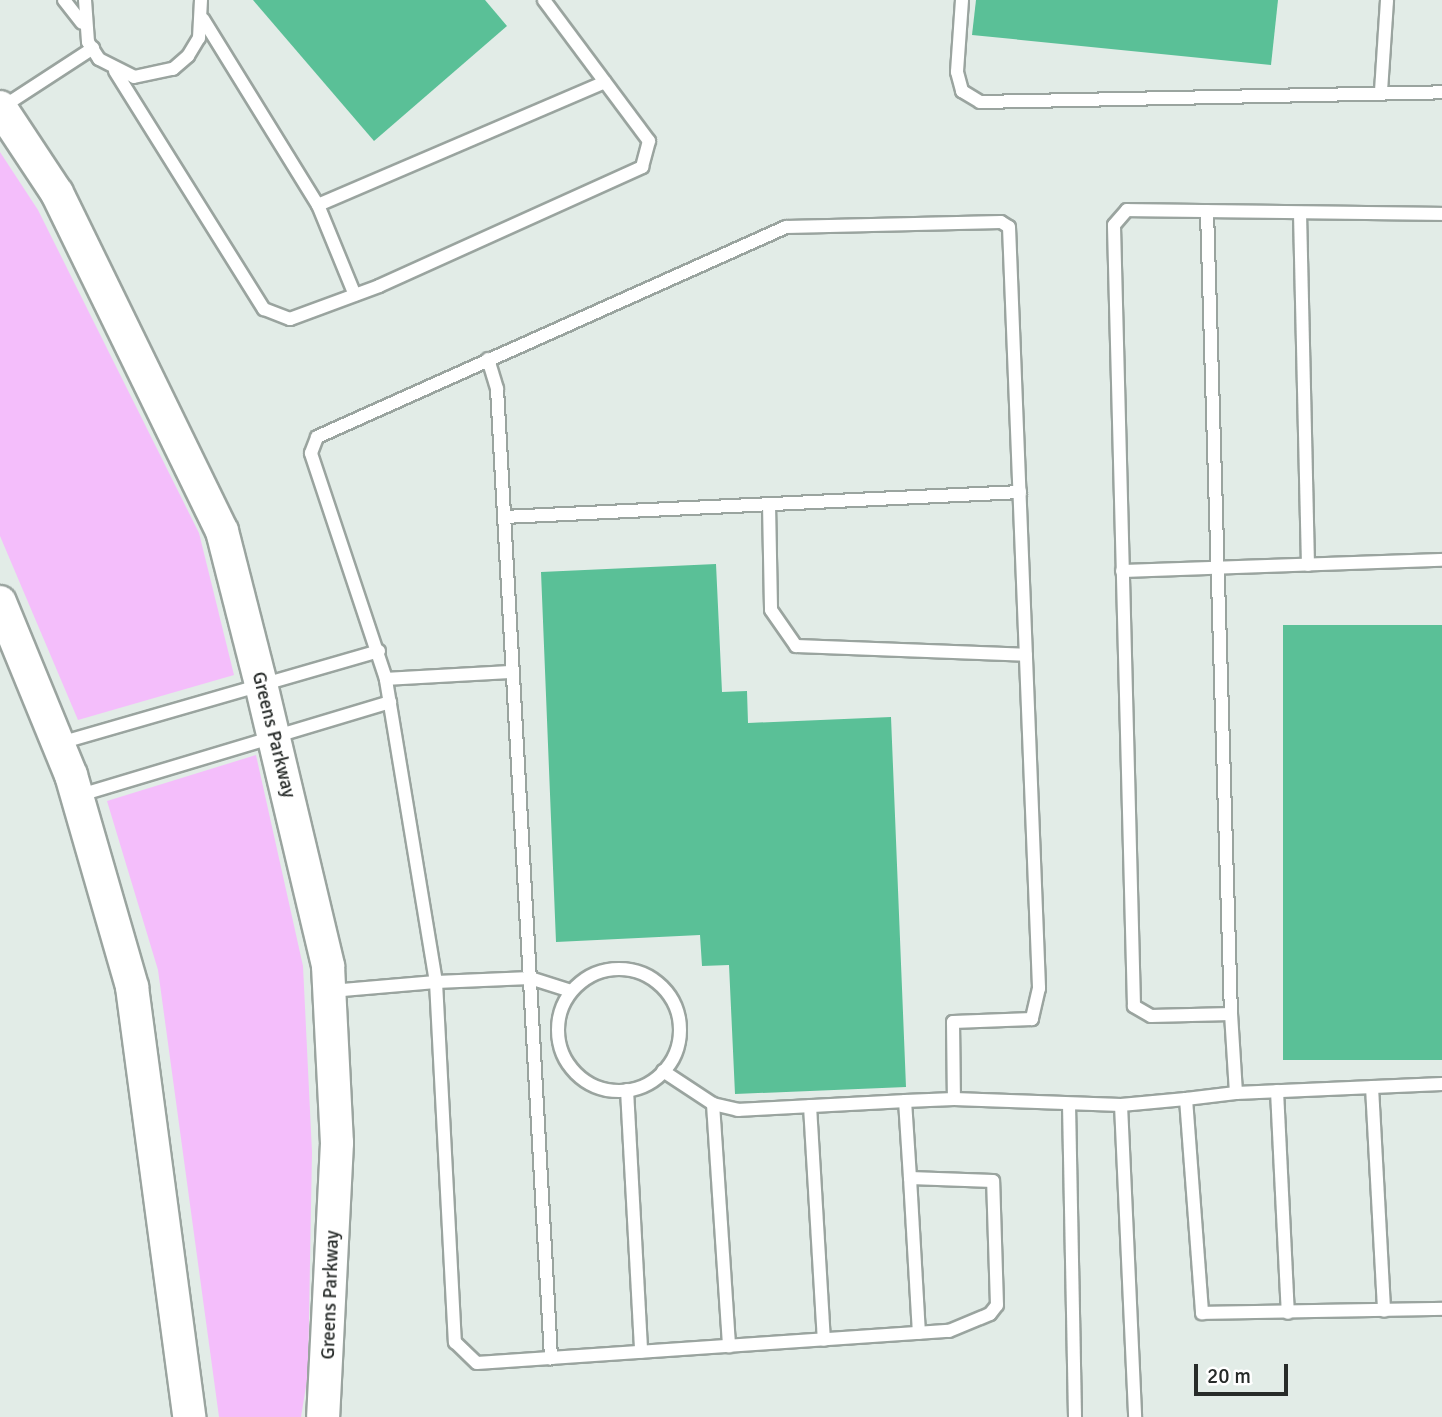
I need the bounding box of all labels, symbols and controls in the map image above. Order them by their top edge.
street label: Greens Parkway [246,670,300,800]
street label: Greens Parkway [317,1230,345,1360]
scale bar [1197,1350,1292,1394]
text: 20 m [1207,1363,1251,1389]

